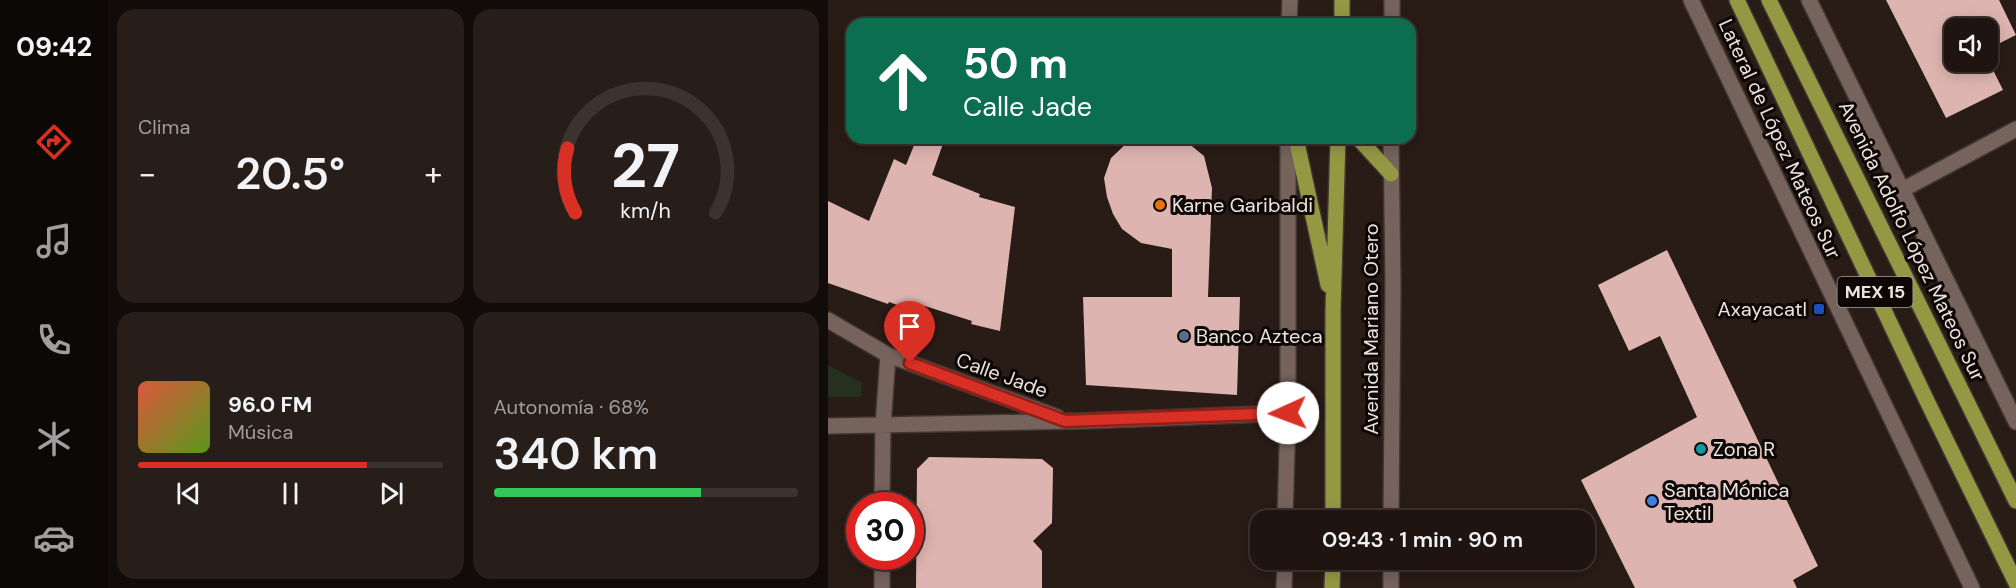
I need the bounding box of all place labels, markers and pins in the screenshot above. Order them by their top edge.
place label: Karne Garibaldi [1172,192,1313,218]
marker: Karne Garibaldi [1153,198,1167,212]
place label: Axayacatl [1718,296,1807,322]
pin [884,301,935,363]
marker: Axayacatl [1812,302,1826,316]
place label: Banco Azteca [1196,323,1323,349]
marker: Banco Azteca [1177,329,1191,343]
place label: Zona R [1713,436,1775,462]
marker: Zona R [1694,442,1708,456]
place label: Santa Mónica Textil [1664,477,1789,526]
marker: Santa Mónica Textil [1645,494,1659,508]

